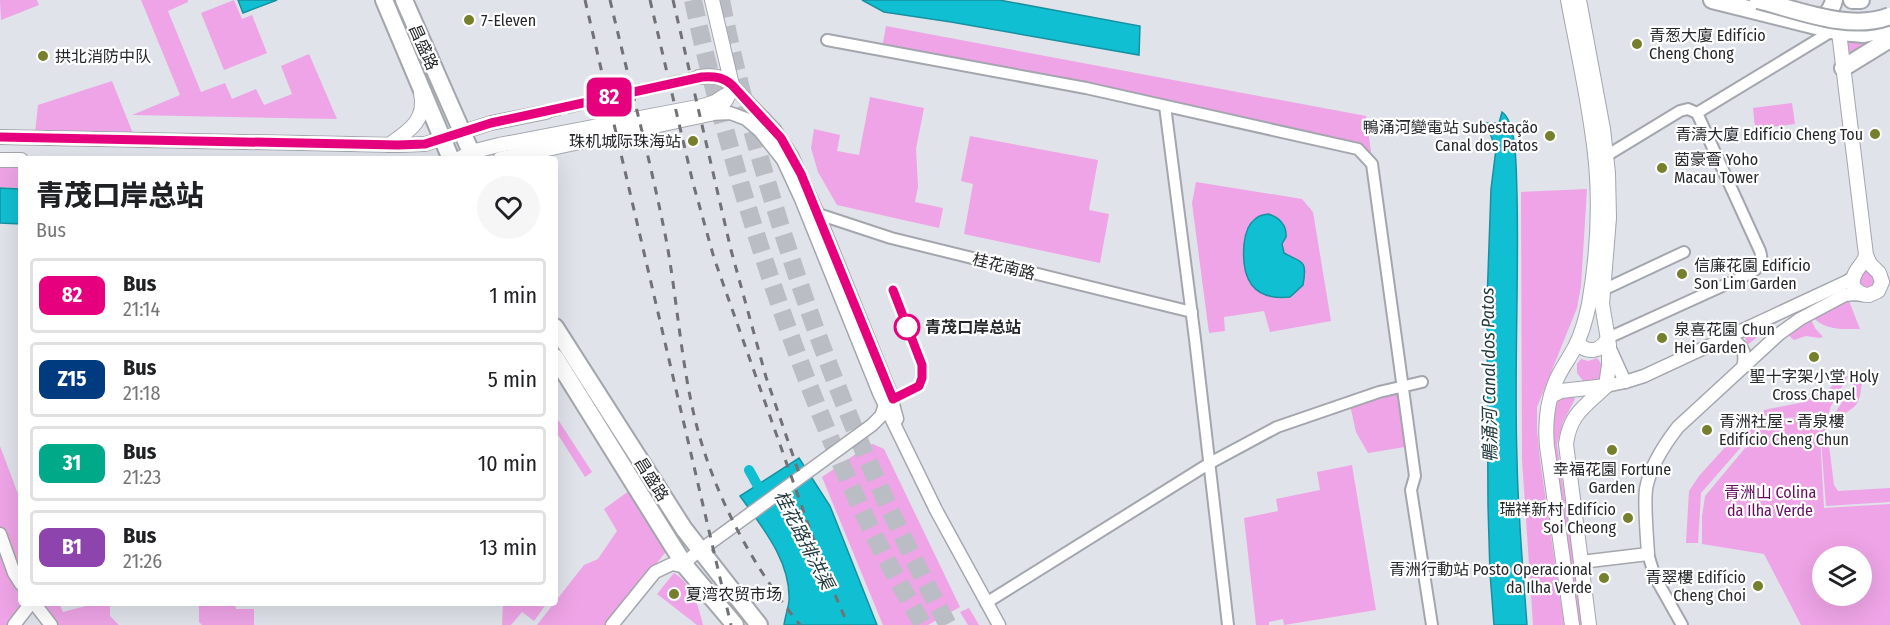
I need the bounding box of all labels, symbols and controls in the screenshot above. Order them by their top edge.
place label: 7-Eleven [481,11,536,30]
marker: 7-Eleven [462,13,476,27]
street label: 昌盛路 [405,21,442,73]
place label: 青葱大廈 Edifício Cheng Chong [1649,26,1766,63]
marker: 青葱大廈 Edifício Cheng Chong [1630,37,1644,51]
place label: 拱北消防中队 [55,47,151,66]
marker: 拱北消防中队 [36,49,50,63]
line badge: 82 [582,78,636,116]
text: 82 [599,84,619,110]
place label: 鴨涌河變電站 Subestação Canal dos Patos [1363,118,1538,155]
place label: 青濤大廈 Edifício Cheng Tou [1675,125,1863,144]
marker: 青濤大廈 Edifício Cheng Tou [1868,127,1882,141]
marker: 鴨涌河變電站 Subestação Canal dos Patos [1543,129,1557,143]
place label: 珠机城际珠海站 [569,132,681,151]
marker: 珠机城际珠海站 [686,134,700,148]
place label: 茵豪薈 Yoho Macau Tower [1674,150,1759,187]
marker: 茵豪薈 Yoho Macau Tower [1655,161,1669,175]
button: heart [477,176,540,239]
text: 青茂口岸总站 [36,179,204,212]
text: Bus [36,218,66,242]
street label: 桂花南路 [971,250,1037,283]
place label: 信廉花園 Edifício Son Lim Garden [1694,256,1811,293]
marker: 信廉花園 Edifício Son Lim Garden [1675,267,1689,281]
text: Bus [123,270,156,297]
text: 82 [62,282,82,308]
text: 1 min [489,282,537,309]
water label: 鴨涌河 Canal dos Patos [1476,287,1502,463]
text: 21:14 [123,297,160,321]
marker: 青茂口岸总站 [894,314,920,340]
place label: 青茂口岸总站 [925,318,1021,337]
place label: 泉喜花園 Chun Hei Garden [1674,320,1775,357]
marker: 泉喜花園 Chun Hei Garden [1655,331,1669,345]
marker: 聖十字架小堂 Holy Cross Chapel [1807,350,1821,364]
text: Bus [123,354,156,381]
text: Z15 [57,366,87,392]
text: 5 min [488,366,537,393]
place label: 聖十字架小堂 Holy Cross Chapel [1749,367,1879,404]
text: 21:18 [123,381,160,405]
place label: 青洲社屋 - 青泉樓 Edifício Cheng Chun [1719,412,1849,449]
marker: 青洲社屋 - 青泉樓 Edifício Cheng Chun [1700,423,1714,437]
text: Bus [123,438,156,465]
marker: 幸福花園 Fortune Garden [1605,443,1619,457]
text: 31 [63,450,81,476]
text: 10 min [478,450,537,477]
street label: 昌盛路 [631,454,672,505]
place label: 幸福花園 Fortune Garden [1553,460,1671,497]
text: 21:23 [123,465,161,489]
park label: 青洲山 Colina da Ilha Verde [1724,483,1816,520]
water label: 桂花路排洪渠 [770,487,840,596]
place label: 瑞祥新村 Edifício Soi Cheong [1499,500,1616,537]
marker: 瑞祥新村 Edifício Soi Cheong [1621,511,1635,525]
text: Bus [123,522,156,549]
text: B1 [62,534,82,560]
text: 13 min [479,534,537,561]
map controls [1812,546,1872,606]
button: layers [1812,546,1872,606]
text: 21:26 [123,549,162,573]
place label: 青洲行動站 Posto Operacional da Ilha Verde [1389,560,1592,597]
place label: 青翠樓 Edifício Cheng Choi [1645,568,1746,605]
marker: 青洲行動站 Posto Operacional da Ilha Verde [1597,571,1611,585]
marker: 青翠樓 Edifício Cheng Choi [1751,579,1765,593]
place label: 夏湾农贸市场 [686,585,782,604]
marker: 夏湾农贸市场 [667,587,681,601]

